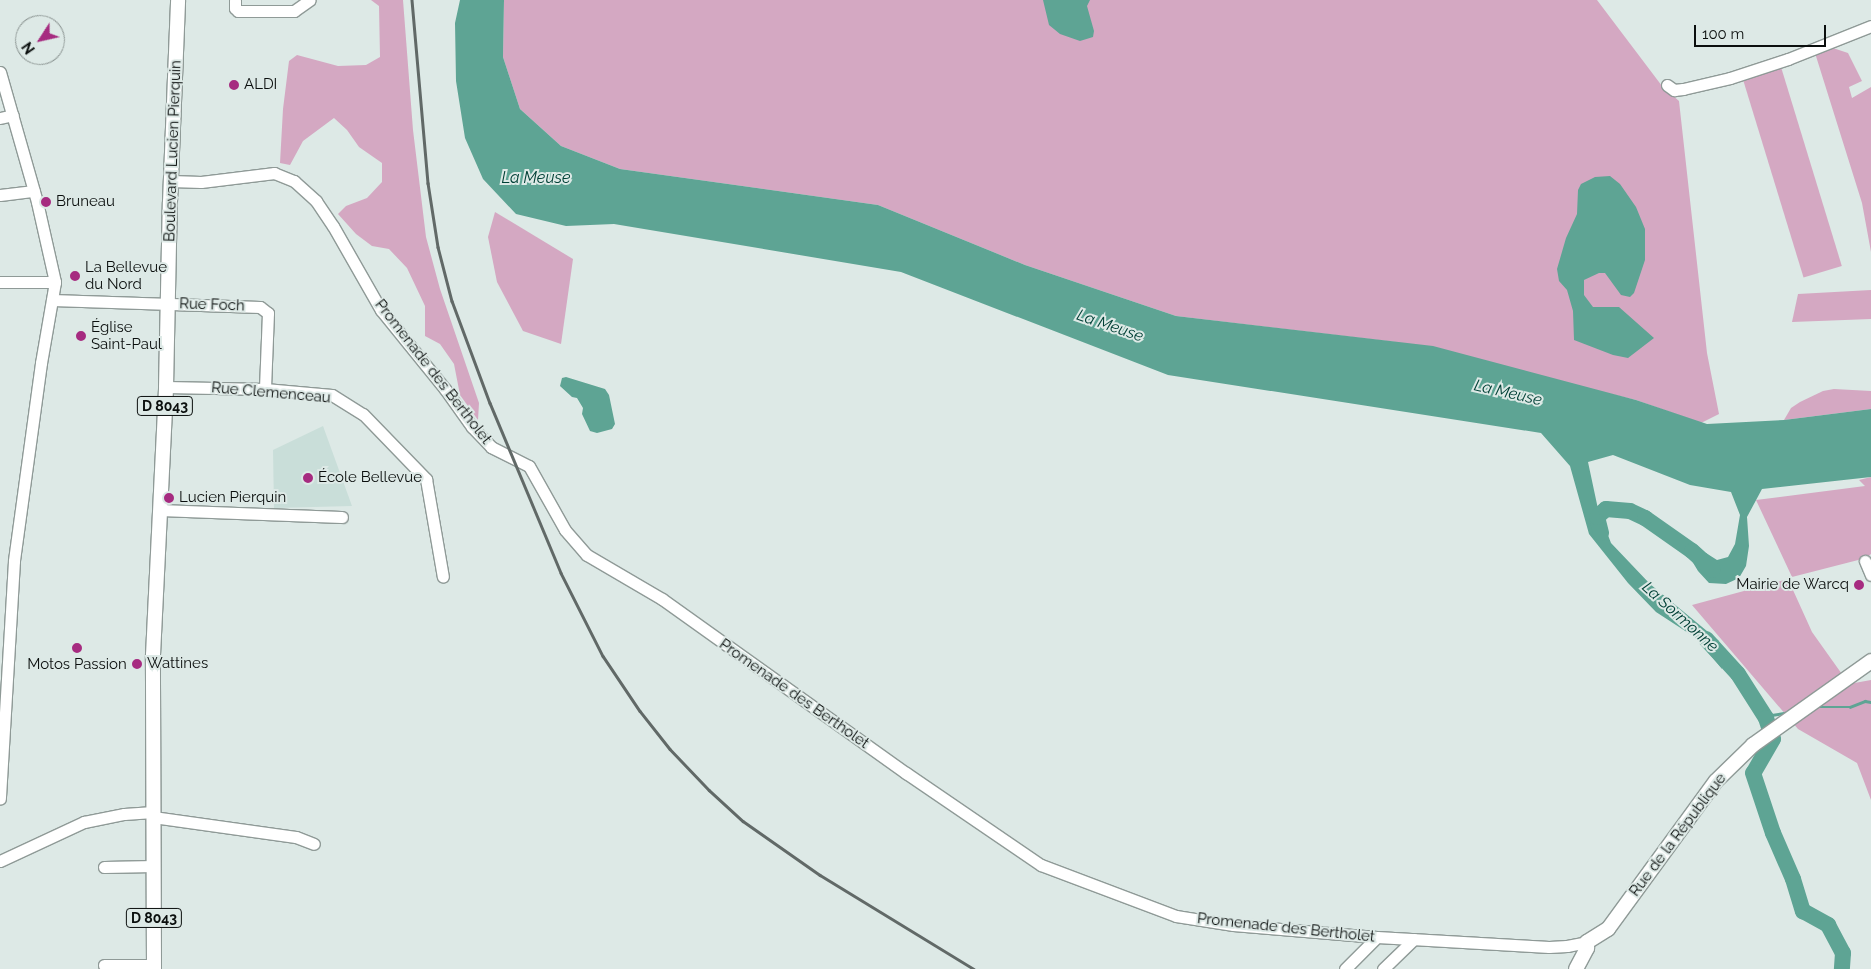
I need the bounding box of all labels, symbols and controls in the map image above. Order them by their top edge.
north arrow [15,15,65,65]
scale bar [1696,15,1828,47]
text: 100 m [1702,25,1744,43]
text: N [19,39,38,57]
street label: Boulevard Lucien Pierquin [161,60,185,242]
place label: ALDI [244,76,277,94]
marker: ALDI [228,79,240,91]
water label: La Meuse [501,168,571,188]
place label: Bruneau [56,193,115,211]
marker: Bruneau [40,196,52,208]
place label: La Bellevue du Nord [85,258,167,293]
marker: La Bellevue du Nord [69,270,81,282]
street label: Rue Foch [179,295,245,315]
street label: Promenade des Bertholet [371,296,495,448]
water label: La Meuse [1074,306,1146,346]
place label: Église Saint-Paul [91,318,162,353]
marker: Église Saint-Paul [75,330,87,342]
water label: La Meuse [1472,376,1544,410]
street label: Rue Clemenceau [211,379,331,407]
road number: D 8043 [136,394,194,418]
place label: École Bellevue [318,469,422,487]
marker: École Bellevue [302,472,314,484]
place label: Lucien Pierquin [179,489,286,507]
marker: Lucien Pierquin [163,492,175,504]
place label: Mairie de Warcq [1736,576,1849,594]
water label: La Sormonne [1638,578,1722,656]
marker: Mairie de Warcq [1853,579,1865,591]
street label: Promenade des Bertholet [716,635,872,753]
marker: Motos Passion [71,642,83,654]
place label: Wattines [147,655,208,673]
place label: Motos Passion [27,656,127,674]
marker: Wattines [131,658,143,670]
street label: Rue de la République [1626,770,1730,900]
road number: D 8043 [125,906,183,930]
street label: Promenade des Bertholet [1196,910,1376,946]

